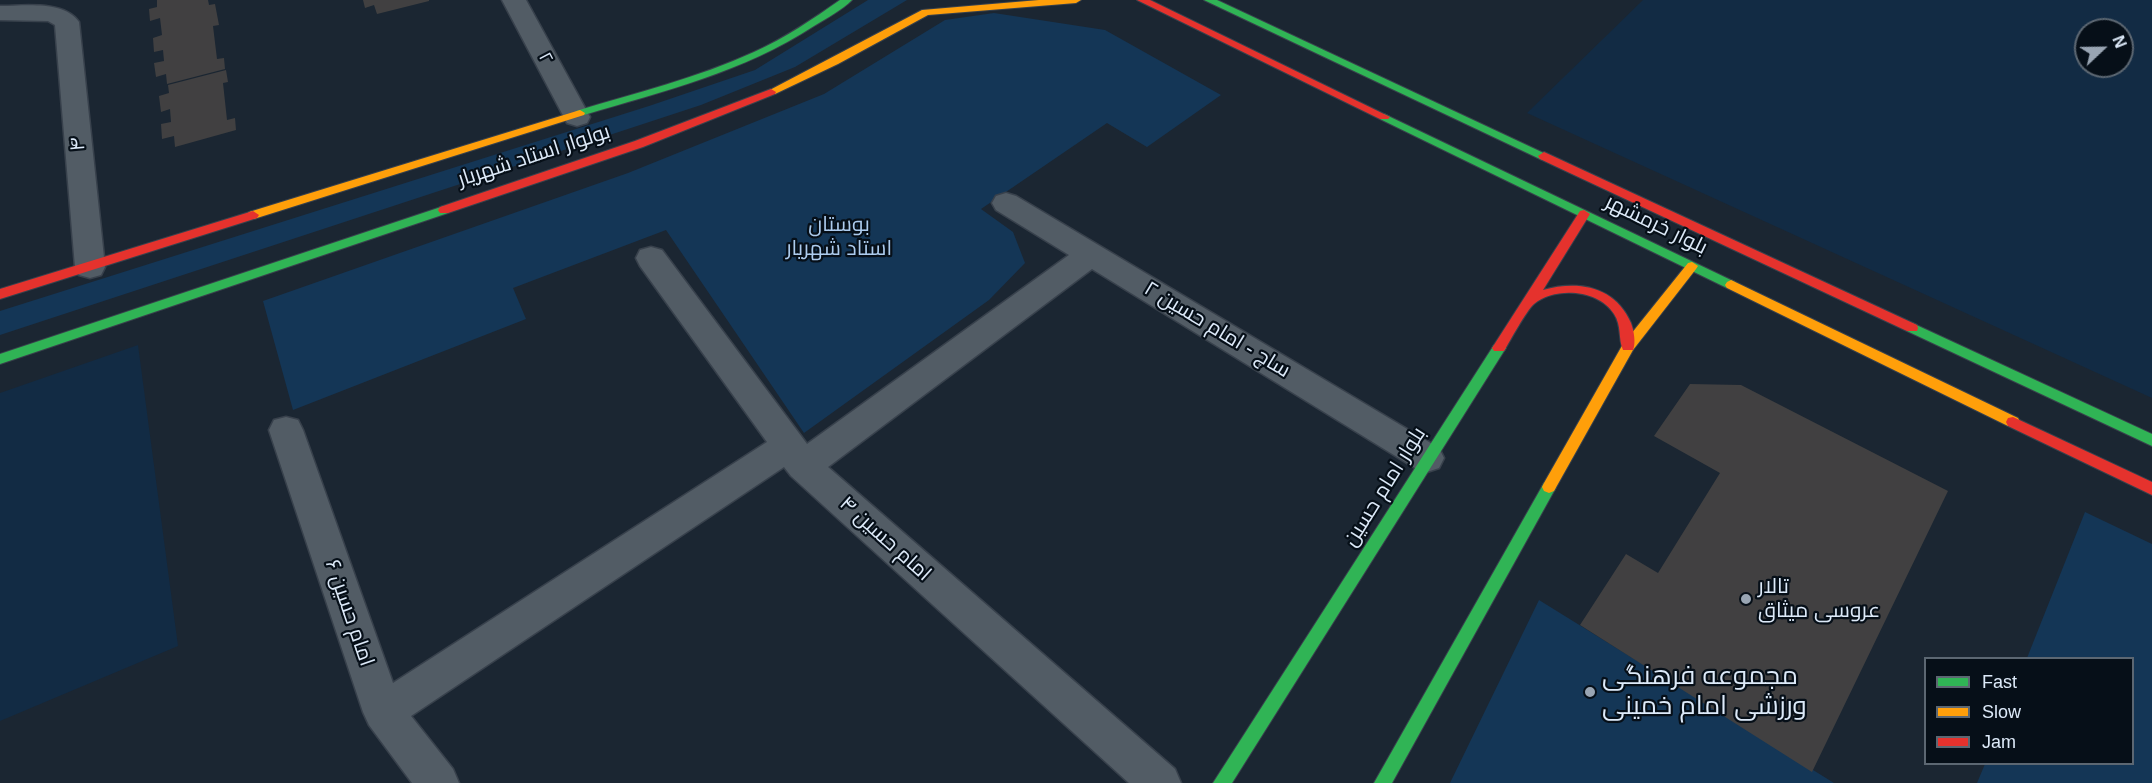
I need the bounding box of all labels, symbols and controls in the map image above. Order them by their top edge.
north arrow [2074,18,2134,78]
text: N [2109,33,2129,50]
street label: ۲ [533,49,557,67]
street label: بولوار استاد شهریار [455,119,613,193]
street label: ۴ [65,136,91,152]
street label: بلوار خرمشهر [1601,189,1711,261]
park label: بوستان استاد شهریار [786,212,892,262]
street label: ساچ - امام حسین ۲ [1139,276,1295,384]
street label: بلوار امام حسین [1338,423,1432,551]
street label: امام حسین ۴ [834,491,936,587]
street label: امام حسین ۶ [319,557,379,669]
place label: تالار عروسی میثاق [1758,574,1880,624]
marker: تالار عروسی میثاق [1739,592,1753,606]
legend [1924,657,2134,765]
place label: مجموعه فرهنگی ورزشی امام خمینی [1602,661,1807,722]
text: Fast [1982,672,2017,692]
marker: مجموعه فرهنگی ورزشی امام خمینی [1583,685,1597,699]
text: Slow [1982,702,2021,722]
text: Jam [1982,732,2016,752]

